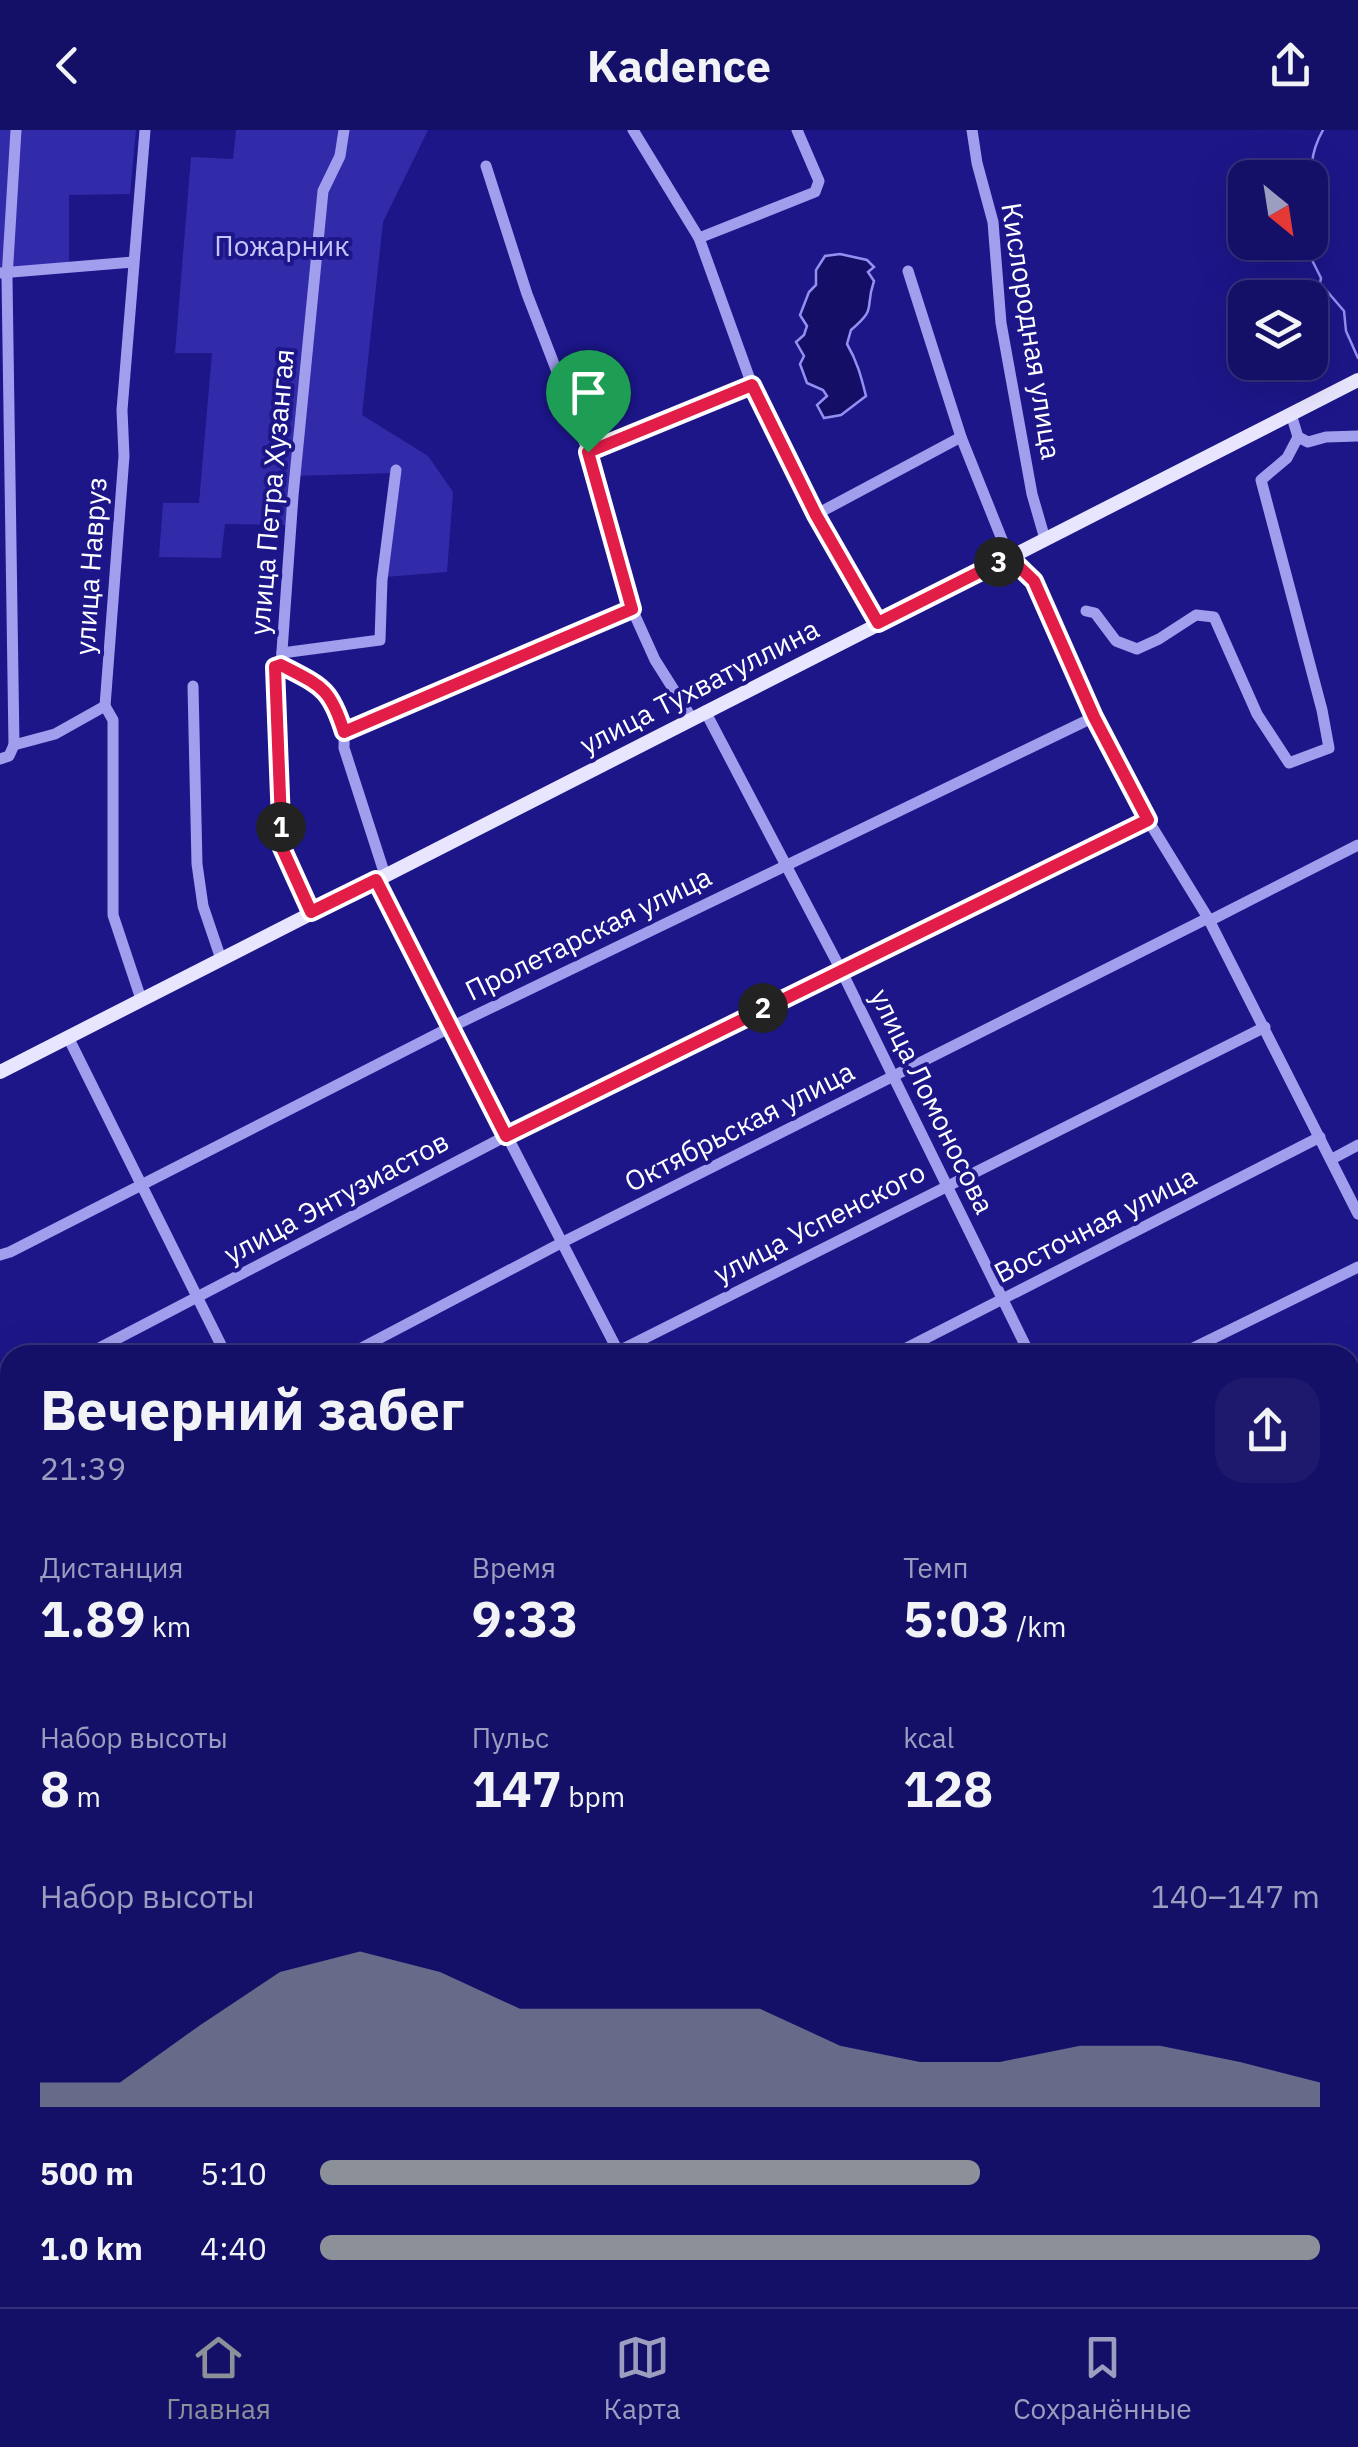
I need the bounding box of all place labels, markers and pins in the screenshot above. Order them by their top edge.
pin [546,350,631,453]
pin: 3 [974,537,1024,587]
pin: 1 [256,802,306,852]
pin: 2 [738,983,788,1033]

